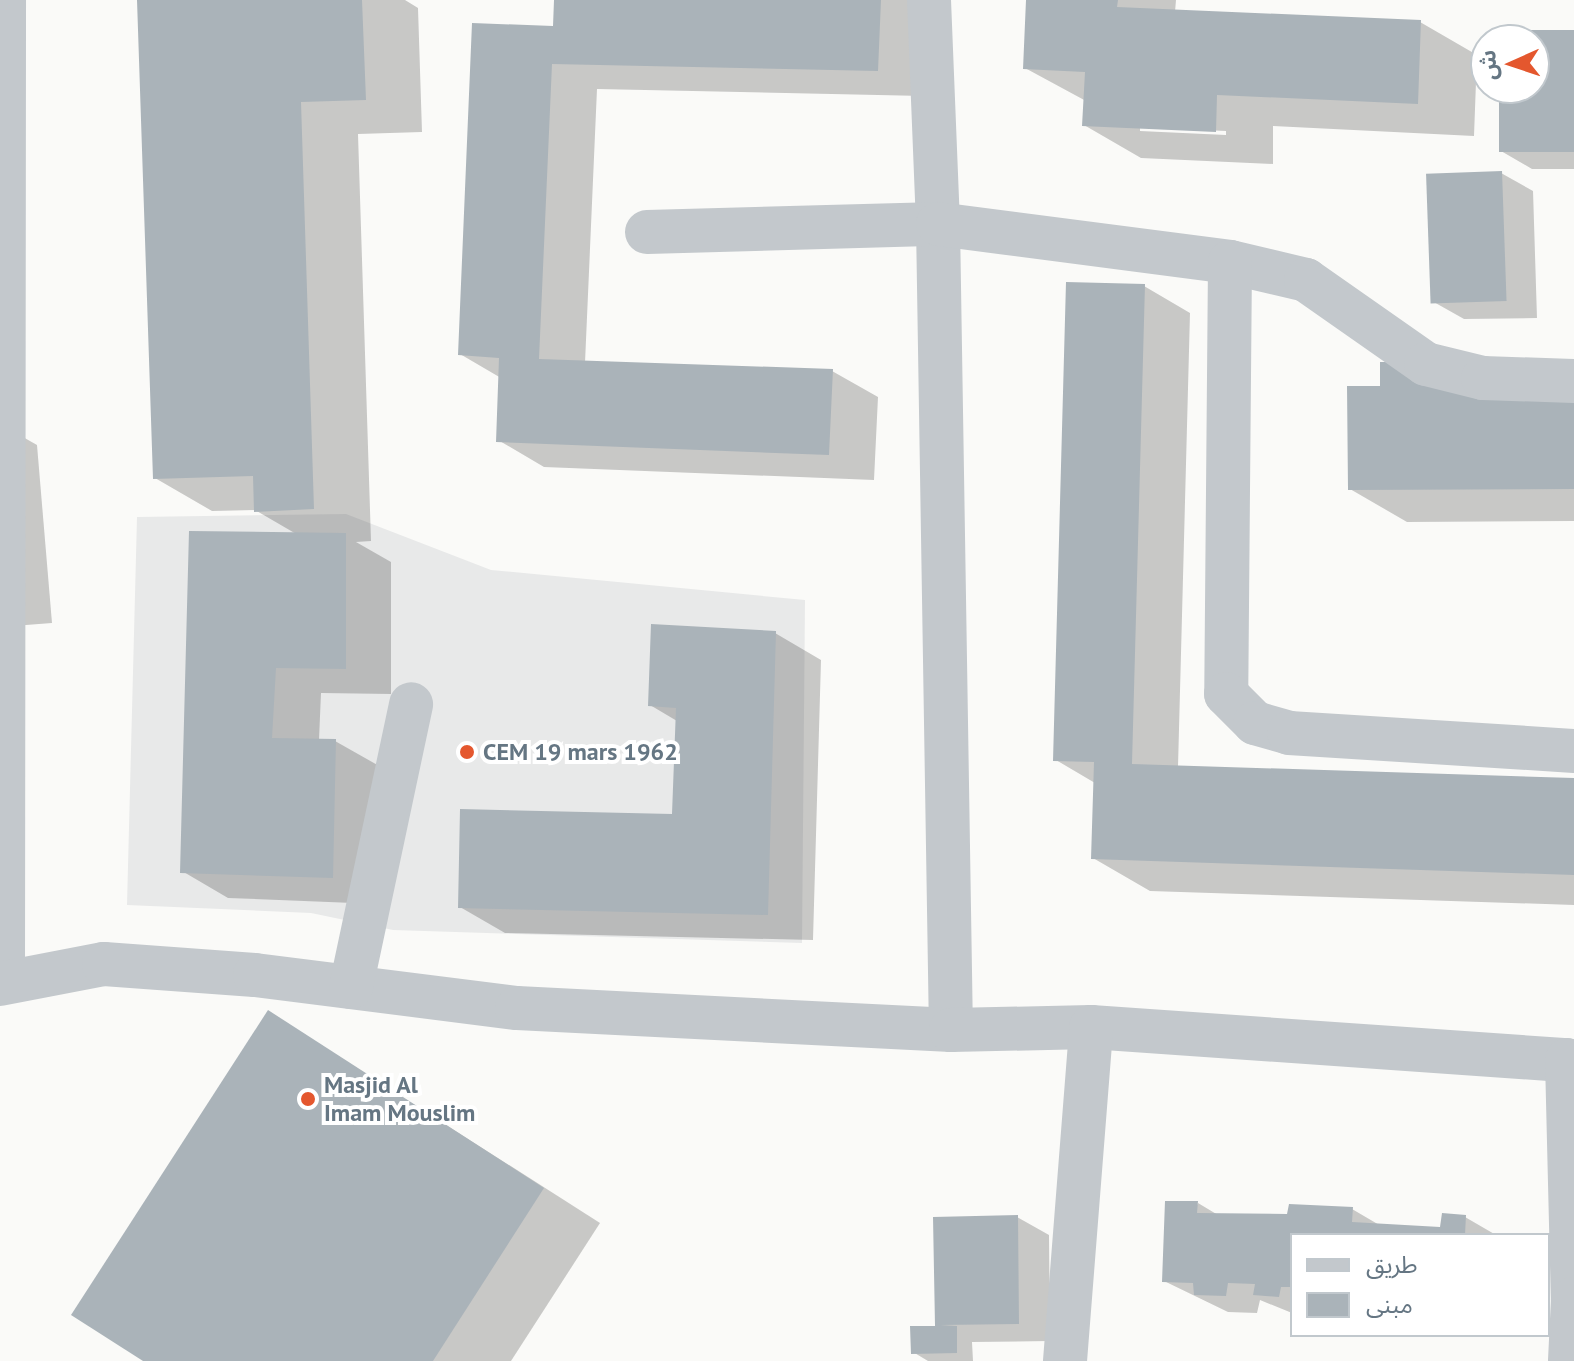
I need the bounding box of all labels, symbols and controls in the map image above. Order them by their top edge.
north arrow [1470,24,1550,104]
text: ش [1473,49,1503,81]
place label: CEM 19 mars 1962 [483,738,678,766]
marker: CEM 19 mars 1962 [458,743,476,761]
place label: Masjid Al Imam Mouslim [324,1071,475,1127]
marker: Masjid Al Imam Mouslim [299,1090,317,1108]
legend [1290,1233,1550,1337]
text: طريق [1366,1249,1418,1280]
text: مبنى [1366,1289,1413,1320]

